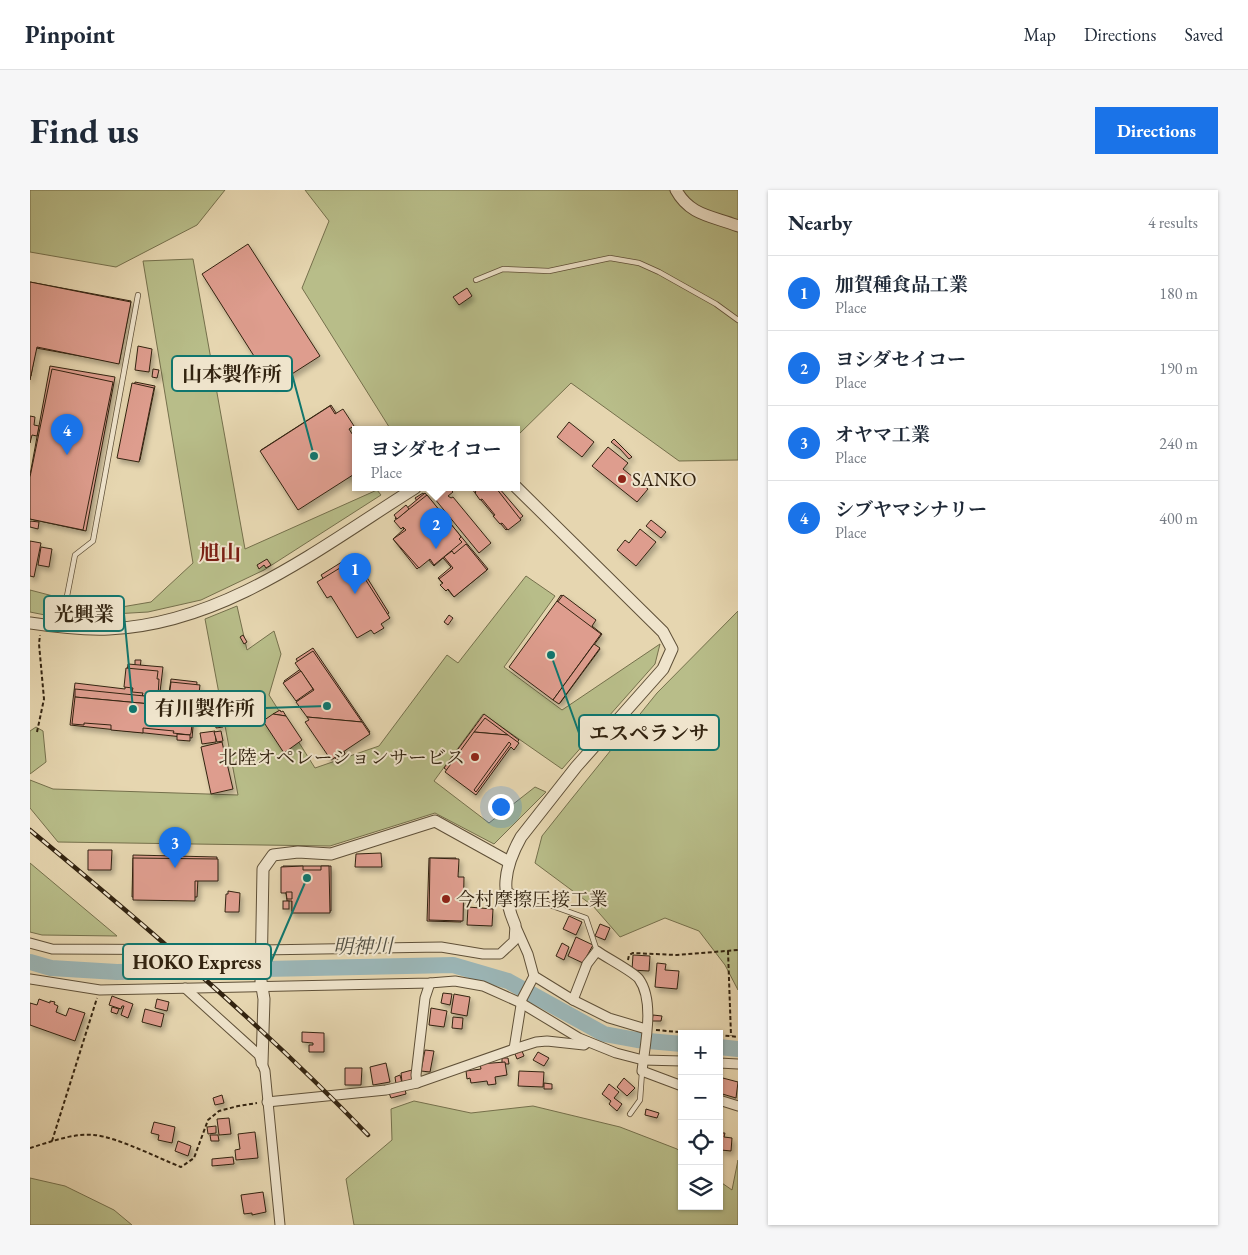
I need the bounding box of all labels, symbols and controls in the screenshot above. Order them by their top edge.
text: Pinpoint [25,19,115,50]
text: Map [1024,23,1056,46]
text: Directions [1084,23,1156,46]
text: Saved [1184,23,1223,46]
button: Directions [1095,107,1218,154]
text: Find us [30,108,139,153]
text: Nearby [788,209,852,236]
text: 4 results [1148,212,1198,233]
text: 加賀種食品工業 [835,272,968,297]
text: 1 [800,283,808,304]
text: 180 m [1159,283,1198,304]
text: Place [835,297,867,318]
text: ヨシダセイコー [835,347,966,372]
callout: 山本製作所 [172,356,292,391]
text: 2 [800,358,808,379]
text: 190 m [1159,358,1198,379]
text: 山本製作所 [182,361,282,387]
text: Place [835,372,867,393]
pin: 4 [51,414,83,455]
text: オヤマ工業 [835,422,930,447]
popup [352,426,520,491]
text: 3 [800,433,808,454]
text: 240 m [1159,433,1198,454]
text: ヨシダセイコー [371,437,501,462]
text: Place [835,447,867,468]
text: Place [371,462,402,483]
place label: SANKO [632,467,696,492]
marker: SANKO [616,473,628,485]
text: シブヤマシナリー [835,497,987,522]
pin: 2 [420,508,452,549]
text: 4 [800,508,808,529]
text: 400 m [1159,508,1198,529]
text: Place [835,522,867,543]
district label: 旭山 [199,539,241,566]
pin: 1 [339,553,371,594]
callout: 光興業 [44,596,124,631]
text: 光興業 [54,601,114,627]
callout: 有川製作所 [145,691,265,726]
text: 有川製作所 [155,695,255,721]
callout: エスペランサ [579,715,719,750]
text: エスペランサ [589,720,709,746]
place label: 北陸オペレーションサービス [219,745,465,770]
marker: 北陸オペレーションサービス [469,751,481,763]
your location [488,794,514,820]
pin: 3 [159,827,191,868]
place label: 今村摩擦圧接工業 [456,887,608,912]
marker: 今村摩擦圧接工業 [440,893,452,905]
water label: 明神川 [333,932,395,960]
callout: HOKO Express [123,944,271,979]
text: HOKO Express [133,949,261,975]
map controls [678,1030,723,1210]
button: + [678,1030,723,1075]
button: − [678,1075,723,1120]
button: locate [678,1120,723,1165]
button: layers [678,1165,723,1210]

